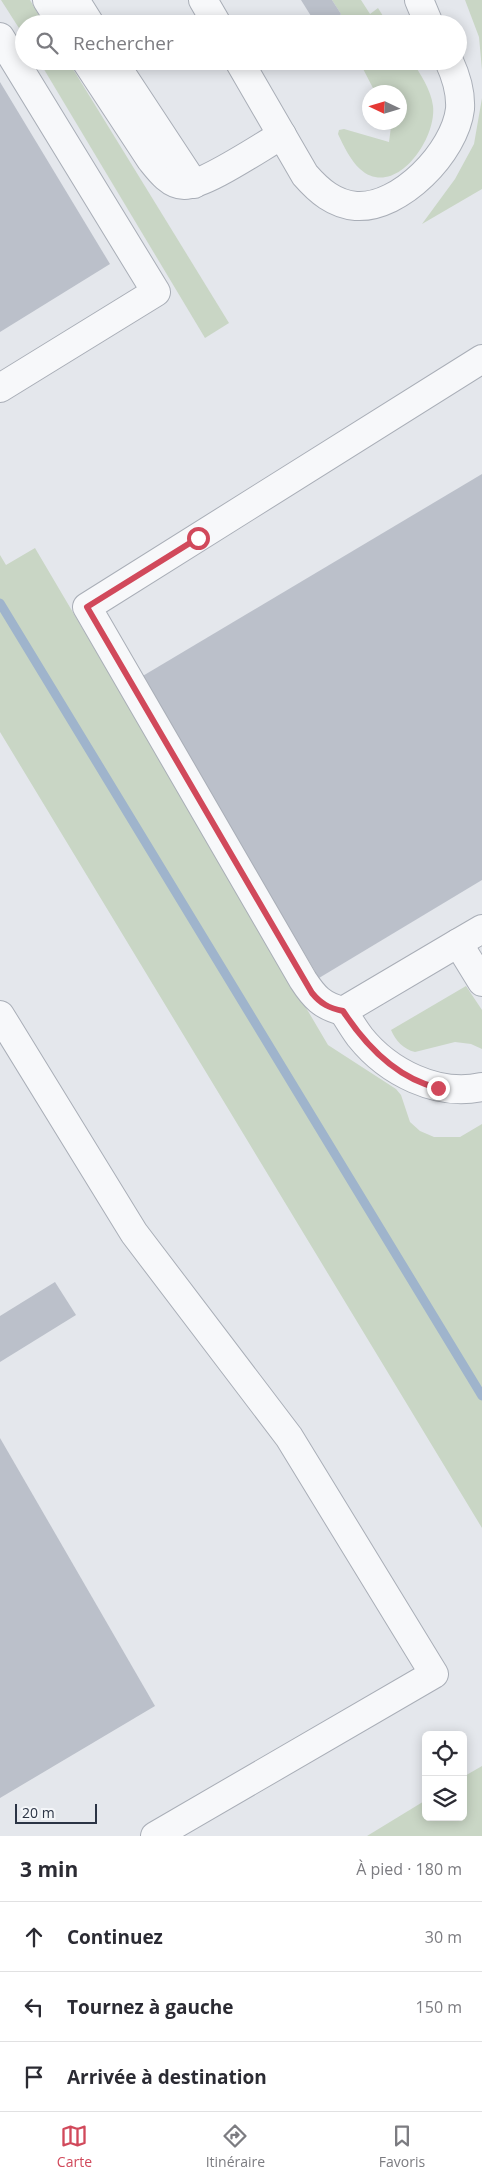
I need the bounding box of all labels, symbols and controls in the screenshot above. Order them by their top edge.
search box [15,15,467,70]
icon: search [33,29,61,57]
text: Rechercher [73,30,174,56]
north arrow [362,85,407,130]
route start [187,527,210,550]
route end [427,1077,450,1100]
map controls [422,1731,467,1821]
button: locate [422,1731,467,1776]
button: layers [422,1776,467,1821]
scale bar [15,1801,98,1824]
text: 20 m [22,1803,55,1822]
text: 3 min [20,1855,78,1883]
text: À pied · 180 m [356,1858,462,1880]
icon: ahead [20,1923,48,1951]
text: Continuez [67,1924,163,1950]
text: 30 m [425,1926,462,1948]
icon: left [20,1993,48,2021]
text: Tournez à gauche [67,1994,233,2020]
text: 150 m [416,1996,462,2018]
icon: arrive [20,2063,48,2091]
text: Arrivée à destination [67,2064,267,2090]
tab: Carte [57,2122,92,2171]
tab: Itinéraire [206,2122,265,2171]
tab: Favoris [379,2122,425,2171]

